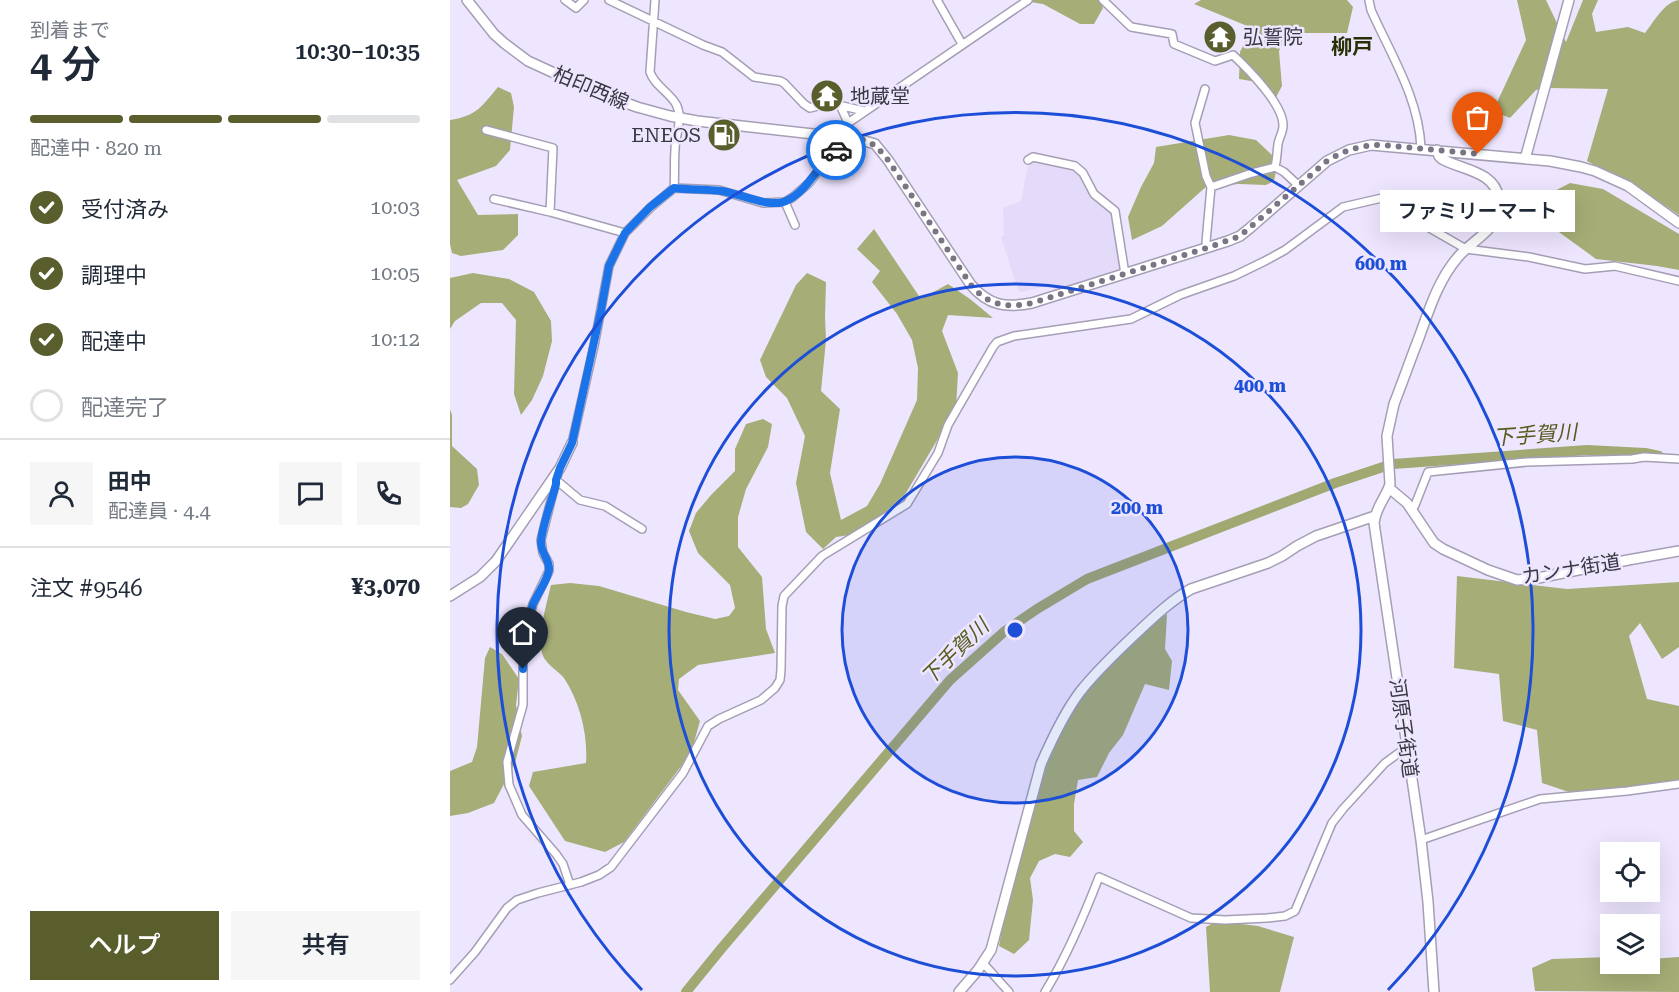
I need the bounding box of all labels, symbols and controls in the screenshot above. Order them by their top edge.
text: 到着まで [30,18,110,42]
temple icon: 弘誓院 [1202,19,1238,55]
place label: 弘誓院 [1243,25,1303,49]
district label: 柳戸 [1331,35,1373,59]
text: 10:30–10:35 [295,39,420,64]
text: 4 分 [30,42,101,88]
street label: 柏印西線 [549,61,633,115]
temple icon: 地蔵堂 [809,78,845,114]
place label: 地蔵堂 [850,84,910,108]
pin [1452,92,1503,154]
icon: bag [1461,101,1494,134]
fuel station icon: ENEOS [706,117,742,153]
courier [806,120,866,180]
place label: ENEOS [631,123,701,147]
icon: car [820,134,853,167]
text: 配達中 · 820 m [30,136,162,160]
callout: ファミリーマート [1380,190,1576,232]
icon: check [30,191,63,224]
text: 10:03 [370,195,420,219]
text: 受付済み [81,197,169,222]
text: ファミリーマート [1398,199,1558,223]
text: 600 m [1355,253,1408,274]
icon: check [30,257,63,290]
text: 10:05 [370,261,420,285]
text: 調理中 [81,263,147,288]
icon: check [30,323,63,356]
text: 10:12 [370,327,420,351]
text: 配達中 [81,329,147,354]
text: 400 m [1234,375,1287,396]
text: 配達完了 [81,395,169,420]
water label: 下手賀川 [1492,420,1580,450]
button: person [30,462,93,525]
button: chat [279,462,342,525]
button: phone [357,462,420,525]
text: 田中 [108,469,152,494]
text: 200 m [1111,497,1164,518]
text: 配達員 · 4.4 [108,499,211,523]
street label: カンナ街道 [1520,549,1622,589]
text: ¥3,070 [351,574,420,599]
text: 注文 #9546 [30,576,143,601]
pin [497,607,548,669]
water label: 下手賀川 [916,613,995,690]
icon: home [506,616,539,649]
centre of rings [1005,620,1025,640]
street label: 河原子街道 [1385,677,1423,779]
map controls [1600,842,1660,974]
button: locate [1600,842,1660,902]
button: ヘルプ [30,911,219,980]
button: 共有 [231,911,420,980]
button: layers [1600,914,1660,974]

